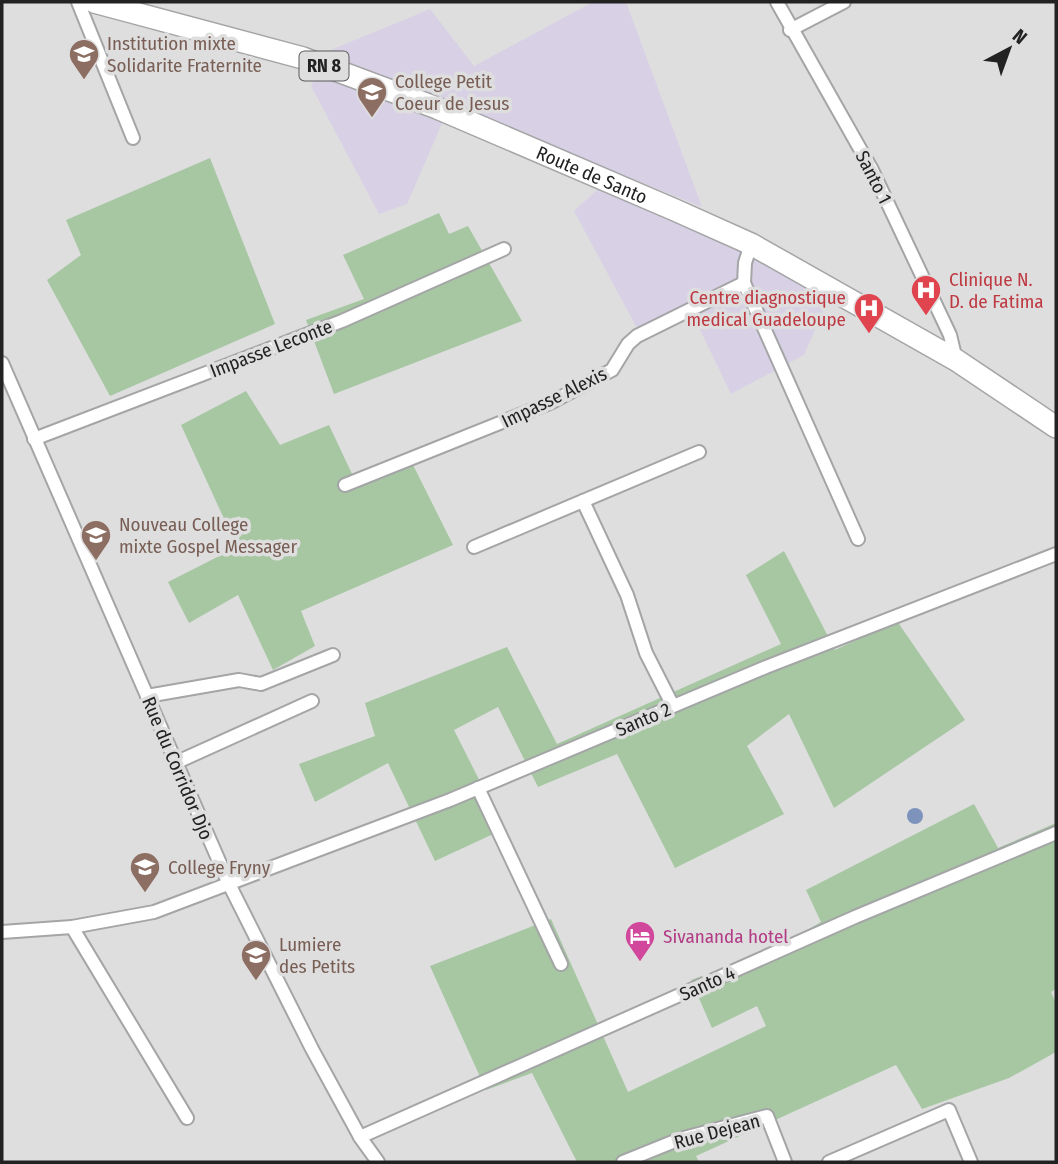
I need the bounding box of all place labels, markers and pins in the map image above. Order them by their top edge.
place label: Institution mixte Solidarite Fraternite [107,32,262,77]
school or university icon: Institution mixte Solidarite Fraternite [67,37,101,81]
place label: College Petit Coeur de Jesus [395,70,509,115]
school or university icon: College Petit Coeur de Jesus [355,75,389,119]
place label: Clinique N. D. de Fatima [949,268,1044,313]
hospital icon: Clinique N. D. de Fatima [909,273,943,317]
place label: Centre diagnostique medical Guadeloupe [686,286,846,331]
hospital icon: Centre diagnostique medical Guadeloupe [852,291,886,335]
place label: Nouveau College mixte Gospel Messager [119,513,297,558]
school or university icon: Nouveau College mixte Gospel Messager [79,518,113,562]
school or university icon: College Fryny [128,850,162,894]
place label: College Fryny [168,856,271,879]
hotel icon: Sivananda hotel [623,919,657,963]
place label: Sivananda hotel [663,925,788,948]
place label: Lumiere des Petits [279,933,355,978]
school or university icon: Lumiere des Petits [239,938,273,982]

